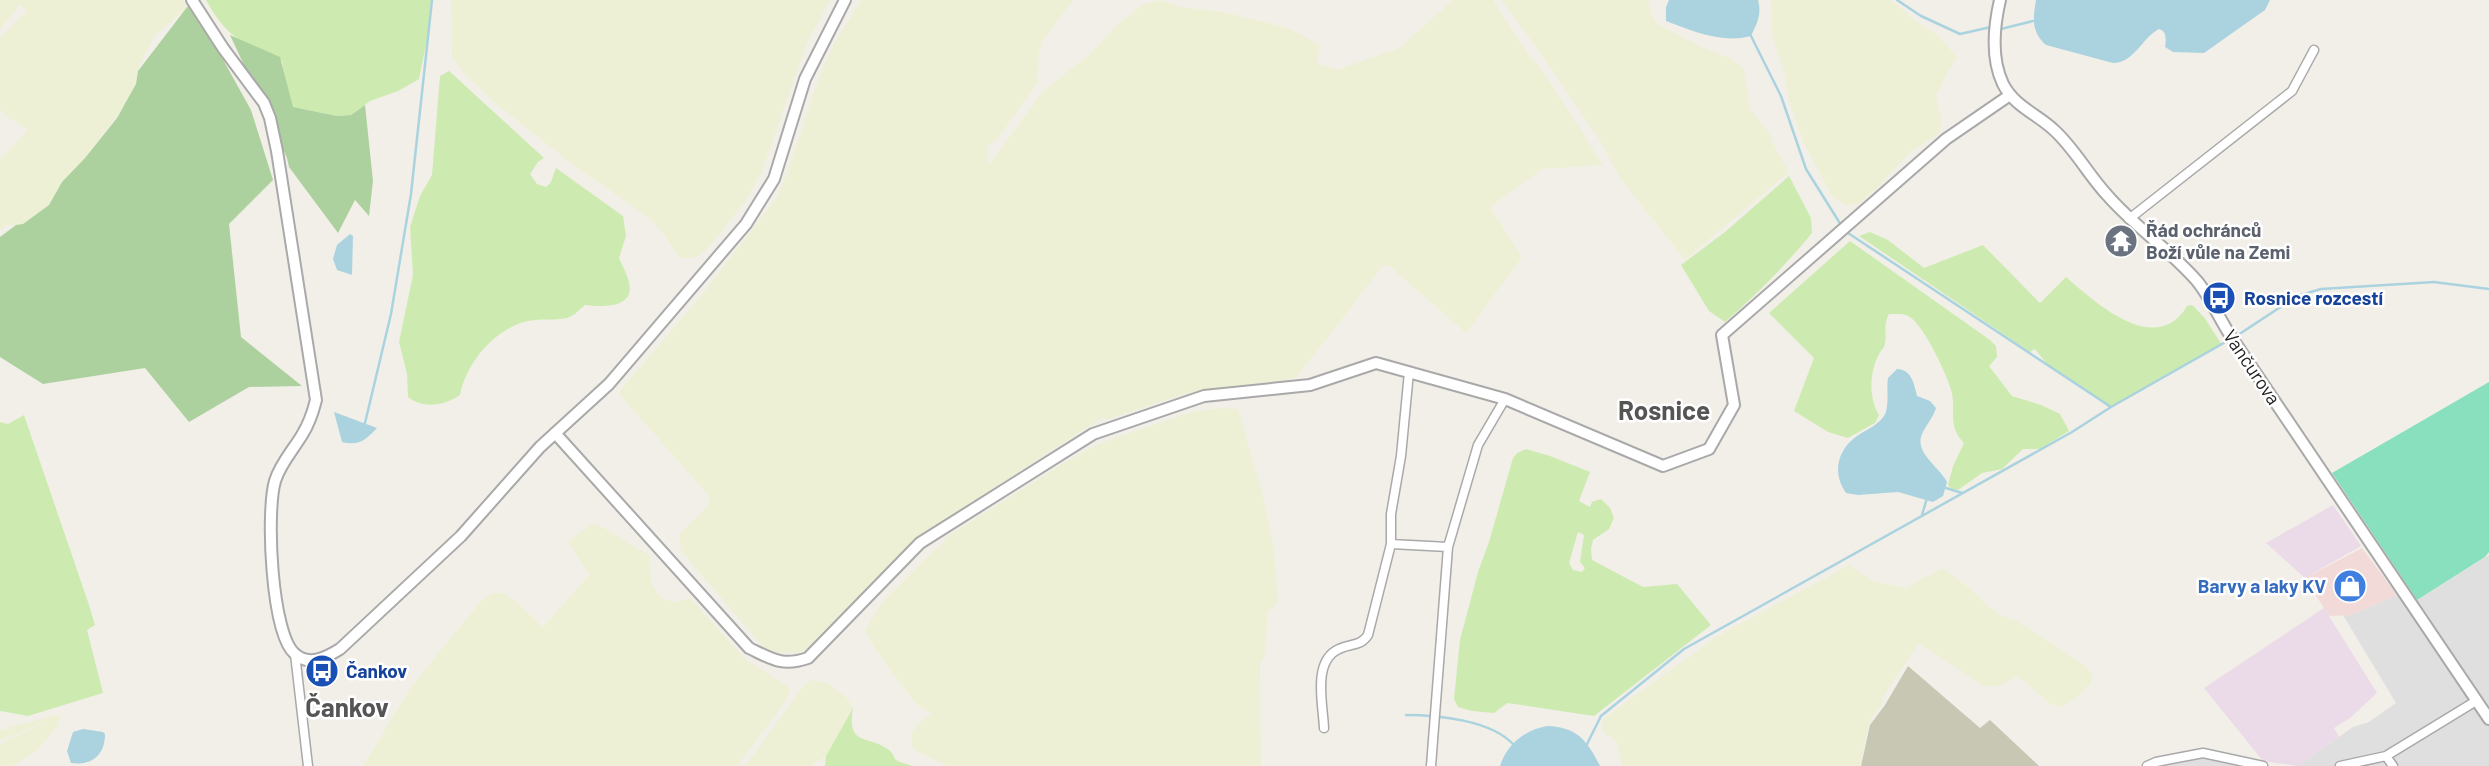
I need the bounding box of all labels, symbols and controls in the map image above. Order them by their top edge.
place label: Řád ochránců Boží vůle na Zemi [2146,218,2290,263]
temple icon: Řád ochránců Boží vůle na Zemi [2102,222,2140,260]
bus stop icon: Rosnice rozcestí [2200,279,2238,317]
place label: Rosnice rozcestí [2244,286,2384,309]
street label: Vančurova [2219,325,2286,409]
district label: Rosnice [1618,394,1710,425]
shop icon: Barvy a laky KV [2331,567,2369,605]
place label: Barvy a laky KV [2198,574,2326,597]
bus stop icon: Čankov [303,652,341,690]
place label: Čankov [346,659,407,682]
district label: Čankov [305,691,389,722]

